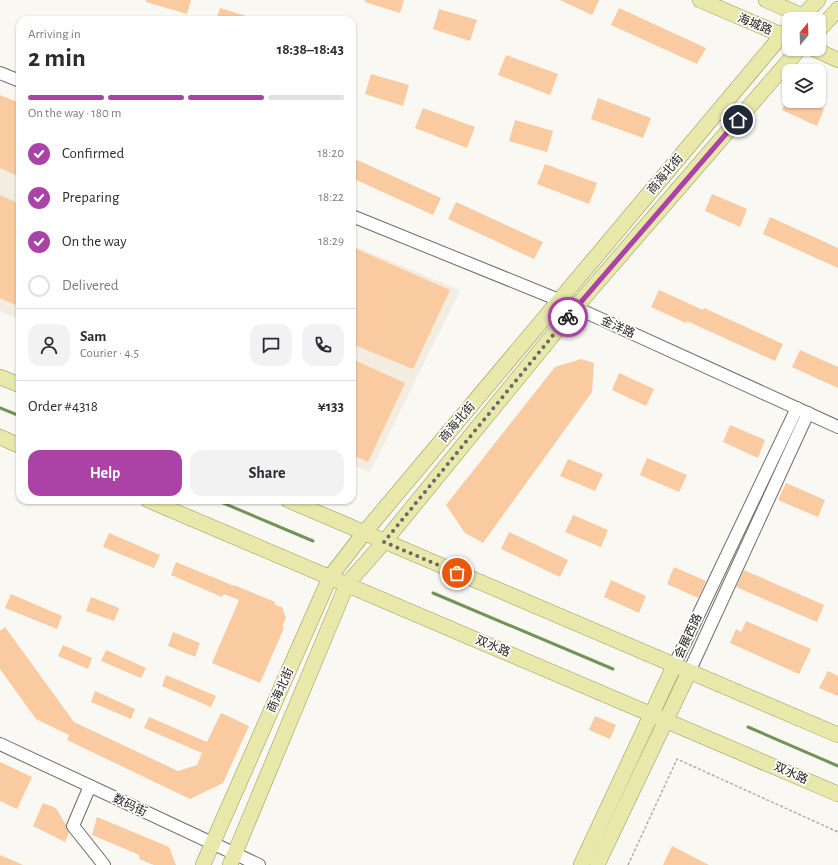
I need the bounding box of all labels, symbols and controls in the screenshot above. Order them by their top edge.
street label: 海城路 [736,11,774,37]
north arrow [782,12,826,56]
map controls [782,12,826,108]
text: Arriving in [28,28,81,41]
text: 18:38–18:43 [277,42,344,57]
text: 2 min [28,45,86,71]
button: layers [782,64,826,108]
pin [721,103,755,137]
text: On the way · 180 m [28,107,121,120]
icon: home [727,109,749,131]
icon: check [28,143,50,165]
text: Confirmed [62,146,124,161]
text: 18:20 [318,147,344,160]
street label: 商海北街 [644,151,685,196]
icon: check [28,187,50,209]
text: Preparing [62,190,119,205]
text: 18:22 [319,191,344,204]
icon: check [28,231,50,253]
text: On the way [62,234,127,249]
text: 18:29 [318,235,344,248]
text: Delivered [62,278,119,293]
courier [548,297,588,337]
icon: bike [557,306,579,328]
street label: 金洋路 [599,313,637,340]
button: person [28,324,70,366]
button: chat [250,324,292,366]
button: phone [302,324,344,366]
text: Sam [80,329,106,344]
text: Courier · 4.5 [80,347,139,360]
text: Order #4318 [28,399,98,414]
text: ¥133 [318,399,344,414]
street label: 商海北街 [436,399,477,444]
button: Help [28,450,182,496]
button: Share [190,450,344,496]
pin [440,556,474,590]
icon: bag [446,562,468,584]
street label: 会展西路 [672,611,704,660]
street label: 双水路 [474,633,512,659]
street label: 商海北街 [264,665,295,714]
street label: 双水路 [772,759,810,786]
street label: 数码街 [111,791,149,818]

